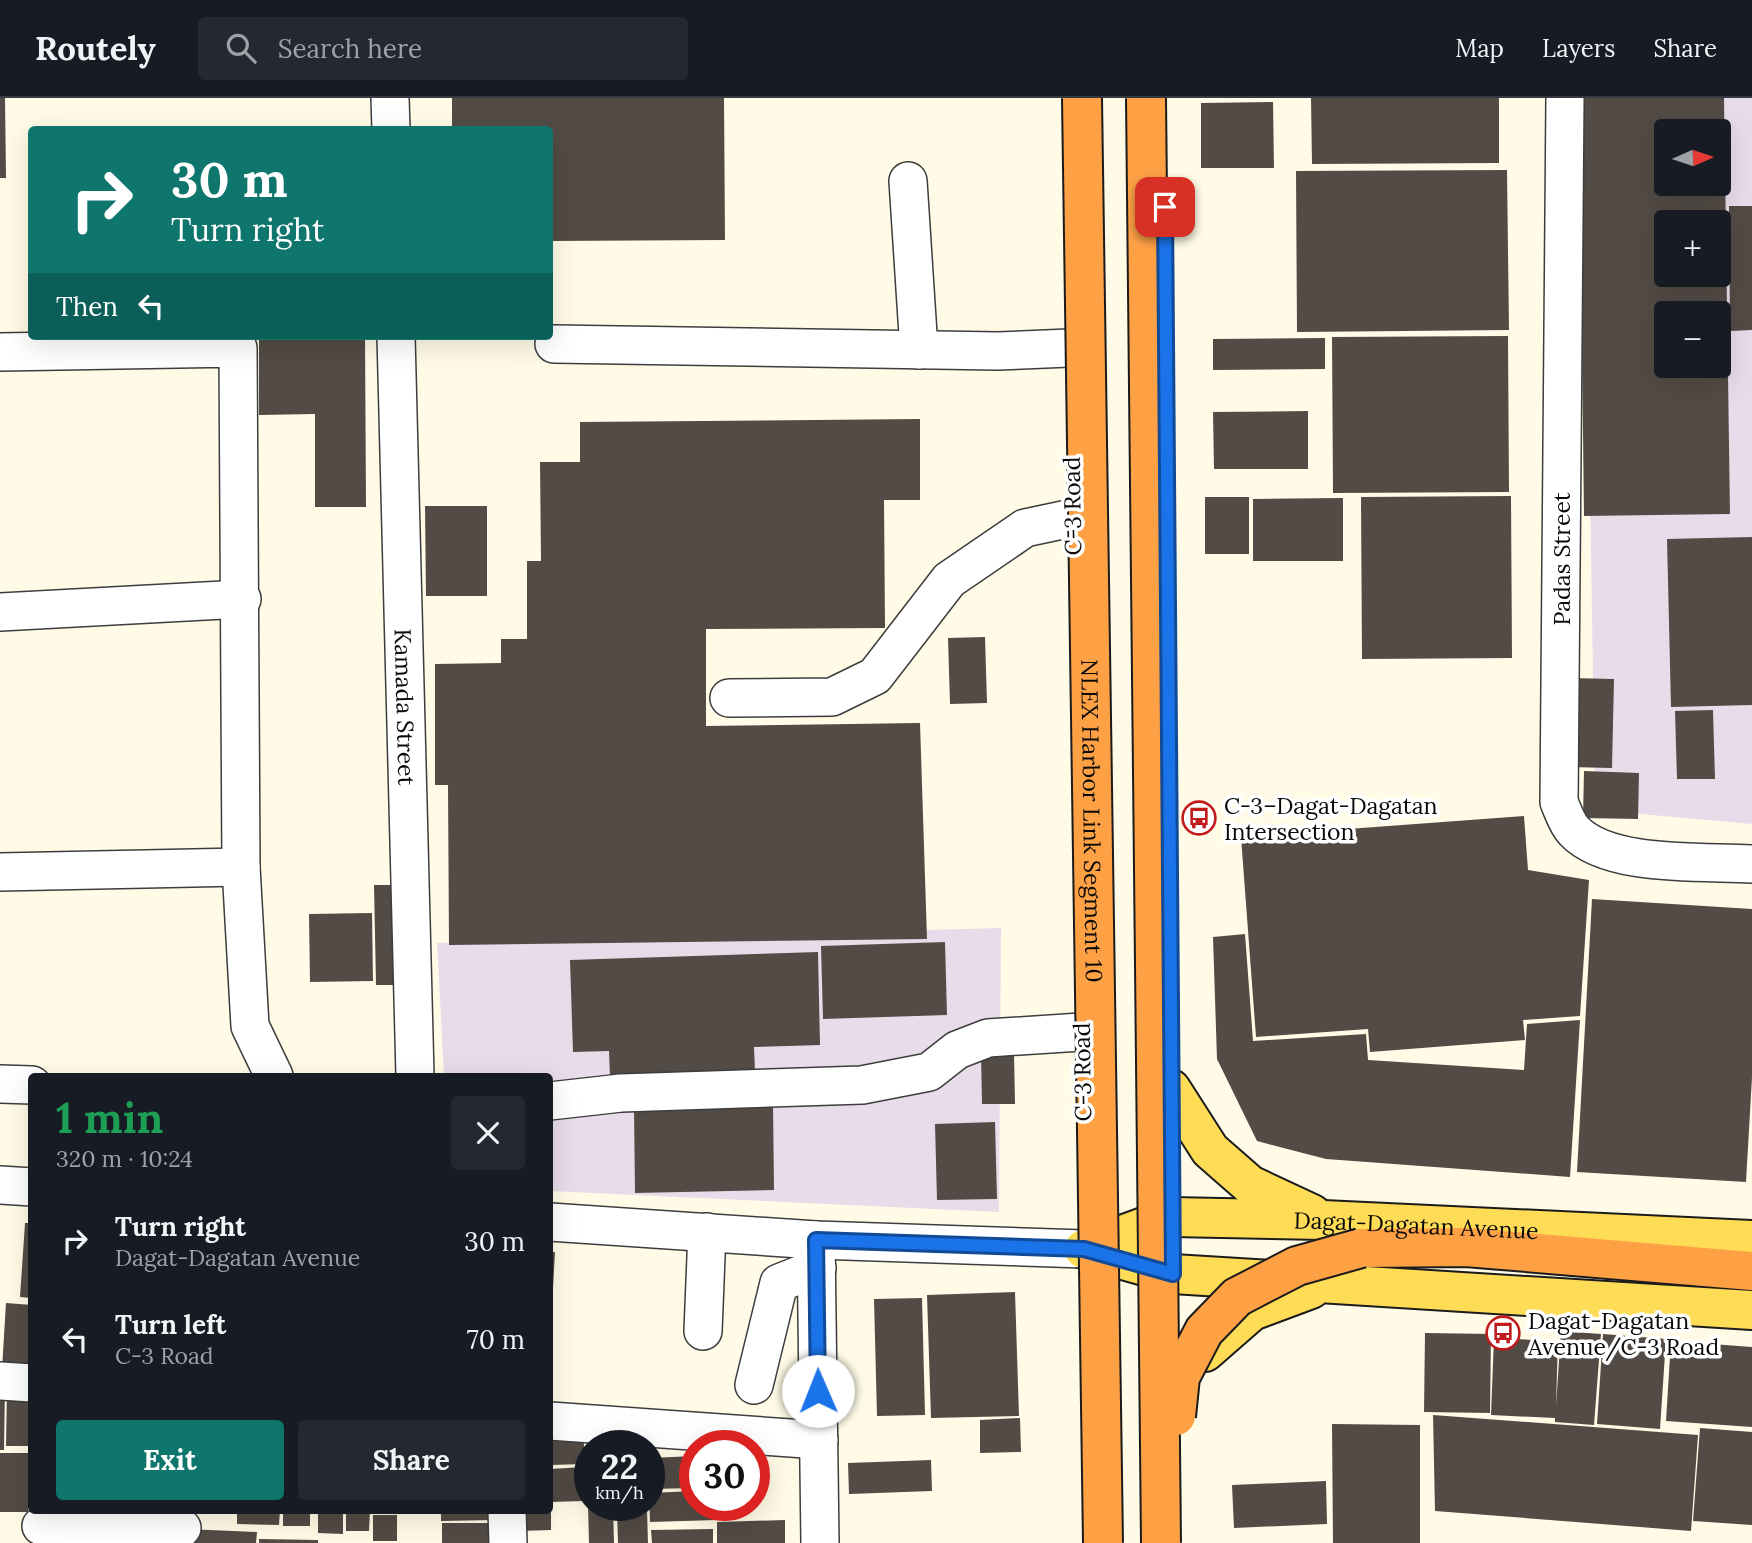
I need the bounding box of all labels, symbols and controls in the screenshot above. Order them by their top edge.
search box [198,17,688,80]
text: Routely [35,27,156,69]
icon: search [222,29,260,67]
text: Search here [278,32,422,65]
text: Map [1455,33,1504,64]
text: Layers [1542,33,1615,64]
text: Share [1653,33,1717,64]
north arrow [1654,119,1731,196]
map controls [1654,119,1731,378]
text: 30 m [171,148,288,210]
icon: right [56,154,147,245]
pin [1135,177,1195,237]
icon: arrive [1146,188,1184,226]
text: Turn right [171,209,324,250]
button: + [1654,210,1731,287]
icon: left [132,287,170,325]
text: Then [56,290,118,323]
button: − [1654,301,1731,378]
street label: C-3 Road [1057,456,1087,556]
street label: Padas Street [1547,492,1576,626]
street label: Kamada Street [389,628,422,786]
street label: NLEX Harbor Link Segment 10 [1076,659,1109,983]
place label: C-3–Dagat-Dagatan Intersection [1224,791,1438,846]
bus stop icon: C-3–Dagat-Dagatan Intersection [1180,799,1218,837]
street label: C-3 Road [1067,1022,1097,1122]
text: 1 min [56,1091,163,1145]
button: close [451,1096,525,1170]
text: 320 m · 10:24 [56,1144,193,1173]
street label: Dagat-Dagatan Avenue [1293,1205,1539,1245]
text: Turn right [115,1210,246,1243]
icon: right [56,1222,94,1260]
text: 30 m [464,1225,525,1258]
text: Dagat-Dagatan Avenue [115,1243,360,1272]
place label: Dagat-Dagatan Avenue/C-3 Road [1527,1306,1719,1362]
text: Turn left [115,1308,226,1341]
bus stop icon: Dagat-Dagatan Avenue/C-3 Road [1484,1314,1522,1352]
icon: left [56,1320,94,1358]
text: 70 m [467,1323,525,1356]
text: C-3 Road [115,1341,214,1370]
position arrow [781,1354,855,1428]
button: Exit [56,1420,284,1500]
button: Share [298,1420,525,1500]
speed limit sign: 30 [679,1430,770,1521]
text: 22 [601,1444,638,1489]
text: km/h [595,1481,644,1504]

